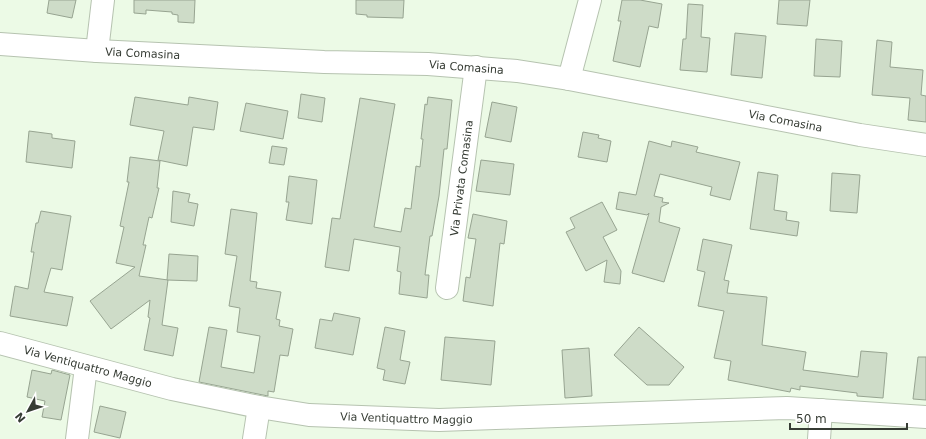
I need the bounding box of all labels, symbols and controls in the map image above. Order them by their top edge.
street label: Via Comasina [105,45,180,62]
street label: Via Comasina [428,58,504,77]
street label: Via Comasina [747,108,824,135]
street label: Via Privata Comasina [448,119,476,237]
street label: Via Ventiquattro Maggio [22,344,154,390]
north arrow [8,391,48,431]
scale bar [790,405,907,431]
text: N [13,409,29,425]
street label: Via Ventiquattro Maggio [340,410,473,427]
text: 50 m [796,412,827,426]

